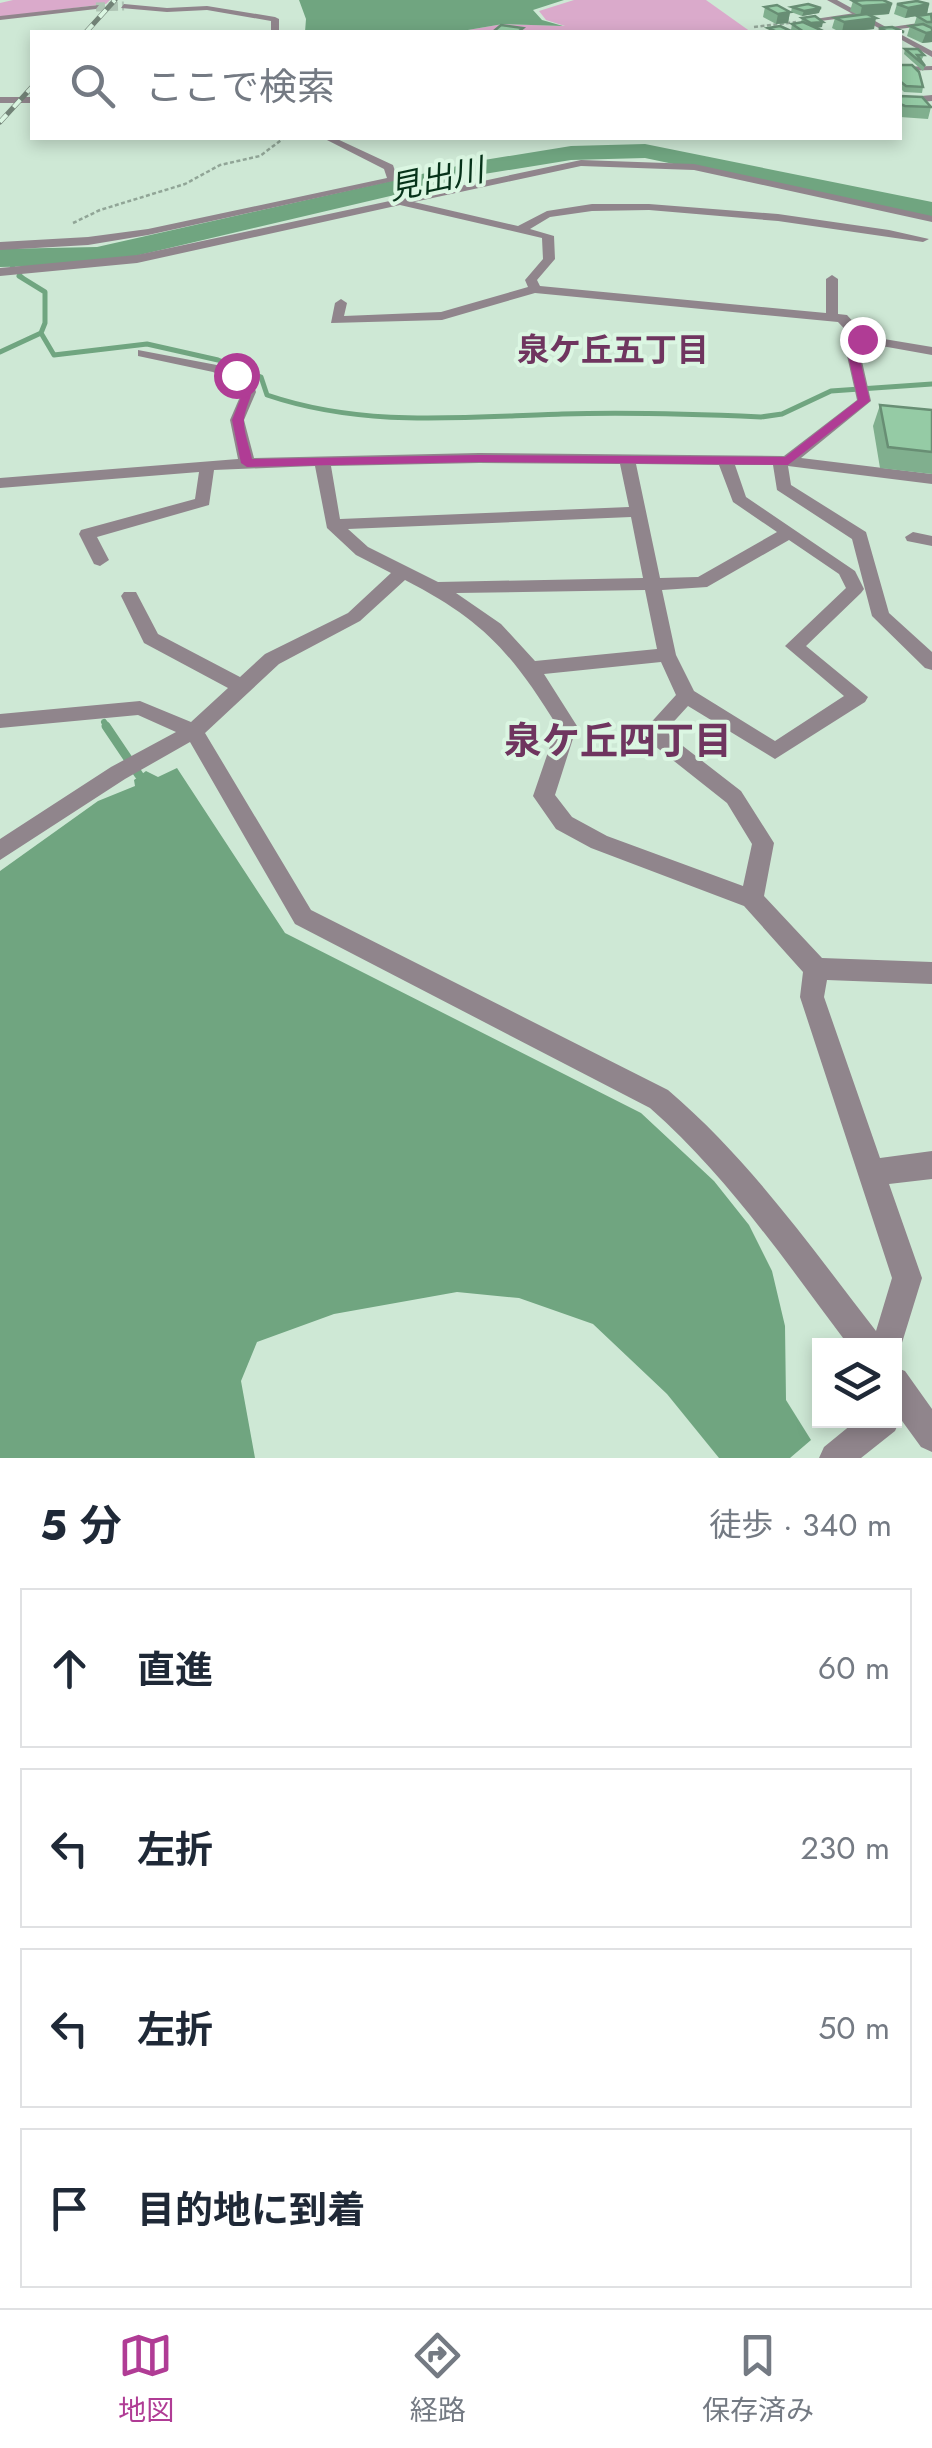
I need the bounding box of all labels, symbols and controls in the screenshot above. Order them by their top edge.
search box [30,30,902,140]
icon: search [65,58,120,113]
text: ここで検索 [145,59,335,114]
water label: 見出川 [384,146,491,211]
route end [840,317,886,363]
district label: 泉ケ丘五丁目 [517,327,709,373]
route start [214,353,260,399]
district label: 泉ケ丘四丁目 [504,713,732,768]
map controls [812,1338,902,1428]
button: layers [812,1338,902,1428]
text: 5 分 [40,1495,122,1556]
text: 徒歩 · 340 m [709,1502,892,1548]
icon: ahead [42,1641,97,1696]
text: 直進 [137,1642,213,1697]
text: 60 m [818,1645,890,1691]
icon: left [42,1821,97,1876]
text: 左折 [137,1822,213,1877]
text: 230 m [801,1825,890,1871]
icon: left [42,2001,97,2056]
text: 左折 [137,2002,213,2057]
text: 50 m [818,2005,890,2051]
icon: arrive [42,2181,97,2236]
text: 目的地に到着 [137,2182,365,2237]
tab: 地図 [118,2328,174,2431]
tab: 経路 [410,2328,466,2431]
tab: 保存済み [702,2328,814,2431]

